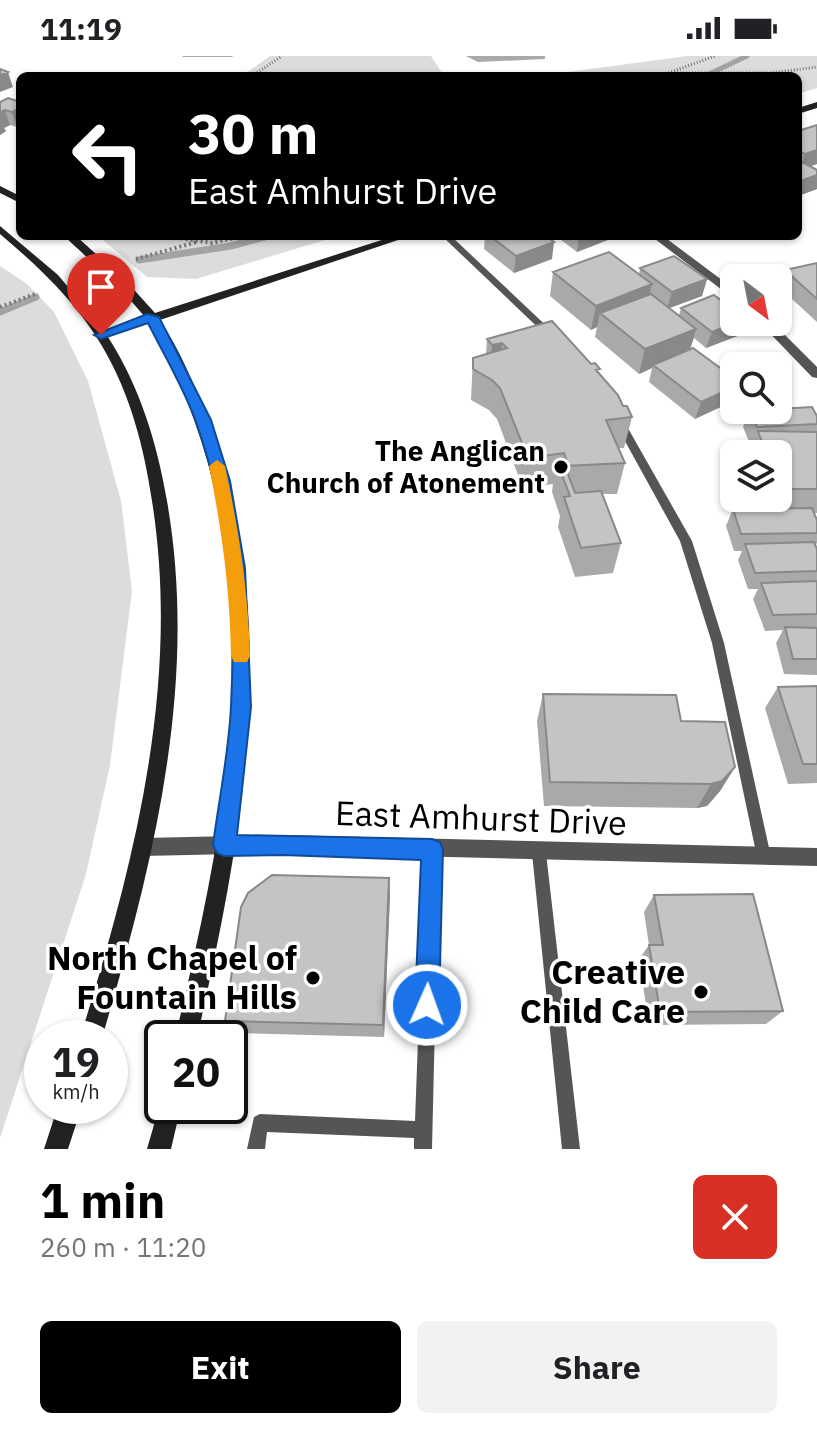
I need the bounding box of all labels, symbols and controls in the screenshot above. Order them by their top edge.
text: 11:19 [40,9,122,48]
text: 30 m [188,97,318,169]
icon: left [56,104,160,208]
text: East Amhurst Drive [188,167,497,214]
pin [67,253,135,335]
north arrow [720,264,792,336]
map controls [720,264,792,512]
icon: arrive [79,265,123,309]
button: search [720,352,792,424]
place label: The Anglican Church of Atonement [266,432,545,501]
button: layers [720,440,792,512]
marker: The Anglican Church of Atonement [552,458,570,476]
street label: East Amhurst Drive [334,790,628,844]
place label: North Chapel of Fountain Hills [47,935,297,1018]
place label: Creative Child Care [520,949,685,1032]
position arrow [385,963,469,1047]
marker: North Chapel of Fountain Hills [304,969,322,987]
marker: Creative Child Care [692,983,710,1001]
speed limit sign: 20 [144,1020,248,1124]
text: 19 [52,1036,100,1088]
text: km/h [52,1078,100,1105]
text: 1 min [40,1169,165,1231]
button: close [693,1175,777,1259]
text: 260 m · 11:20 [40,1230,206,1264]
button: Exit [40,1321,401,1413]
button: Share [417,1321,777,1413]

